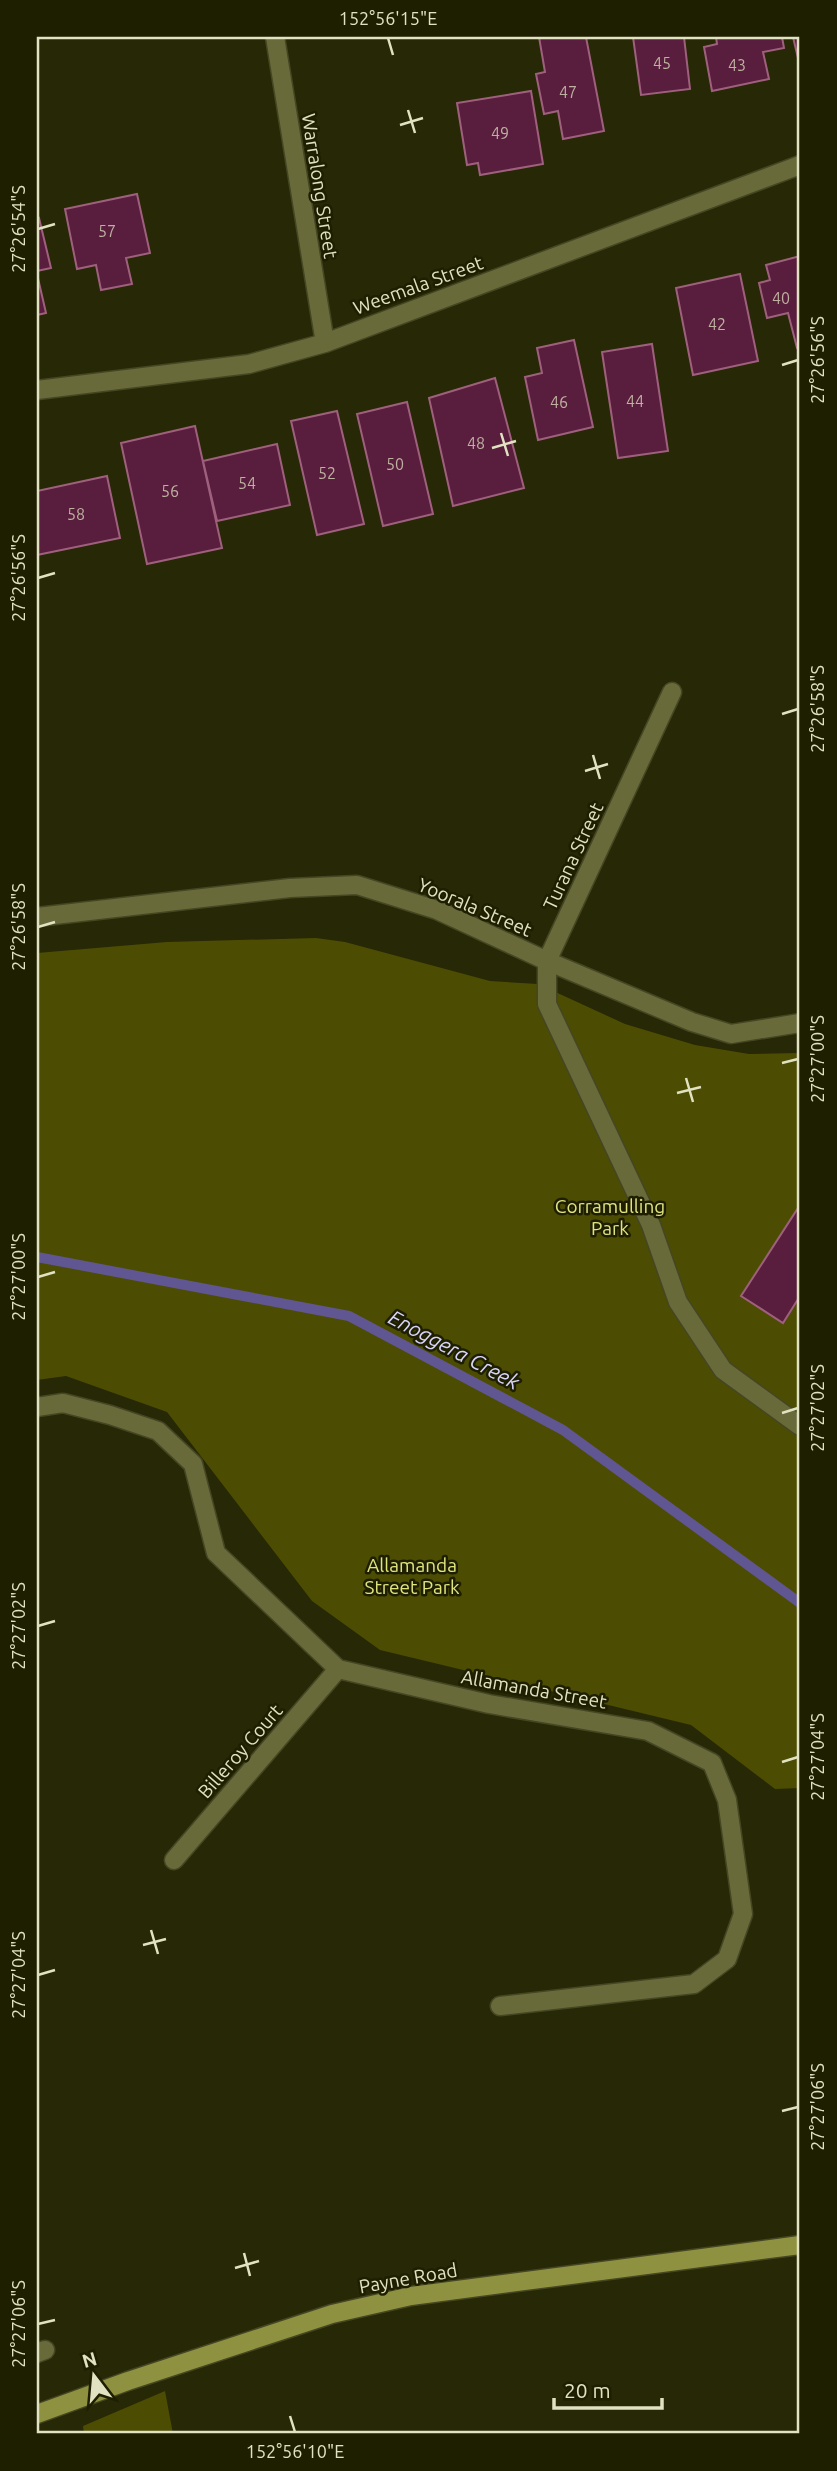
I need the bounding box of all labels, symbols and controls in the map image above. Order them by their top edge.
text: 152°56'15"E [339,8,437,28]
house number: 45 [653,54,671,72]
house number: 43 [728,56,746,74]
house number: 47 [559,83,577,101]
street label: Warralong Street [298,112,342,261]
house number: 49 [491,124,509,142]
text: 27°26'54"S [8,185,28,273]
house number: 57 [98,222,116,240]
street label: Weemala Street [350,251,486,319]
house number: 40 [772,289,790,307]
house number: 42 [708,315,726,333]
text: 27°26'56"S [807,316,827,404]
house number: 44 [626,392,644,410]
house number: 46 [550,393,568,411]
house number: 48 [467,434,485,452]
house number: 50 [386,455,404,473]
house number: 52 [318,464,336,482]
house number: 54 [238,474,256,492]
house number: 56 [161,482,179,500]
house number: 58 [67,505,85,523]
text: 27°26'56"S [8,534,28,622]
text: 27°26'58"S [807,665,827,753]
street label: Turana Street [539,798,608,913]
street label: Yoorala Street [415,873,536,941]
text: 27°26'58"S [8,883,28,971]
text: 27°27'00"S [807,1015,827,1103]
park label: Corramulling Park [555,1195,665,1239]
text: 27°27'00"S [8,1233,28,1321]
water label: Enoggera Creek [385,1304,524,1394]
text: 27°27'02"S [807,1364,827,1452]
park label: Allamanda Street Park [364,1554,460,1598]
text: 27°27'02"S [8,1582,28,1670]
street label: Allamanda Street [460,1665,609,1713]
street label: Billeroy Court [193,1699,287,1802]
text: 27°27'04"S [807,1713,827,1801]
text: 27°27'04"S [8,1931,28,2019]
text: 27°27'06"S [807,2063,827,2151]
street label: Payne Road [357,2259,459,2297]
text: 27°27'06"S [8,2280,28,2368]
north arrow [60,2342,130,2412]
text: N [79,2347,99,2372]
scale bar [554,2366,662,2410]
text: 20 m [564,2378,611,2402]
text: 152°56'10"E [246,2441,344,2461]

